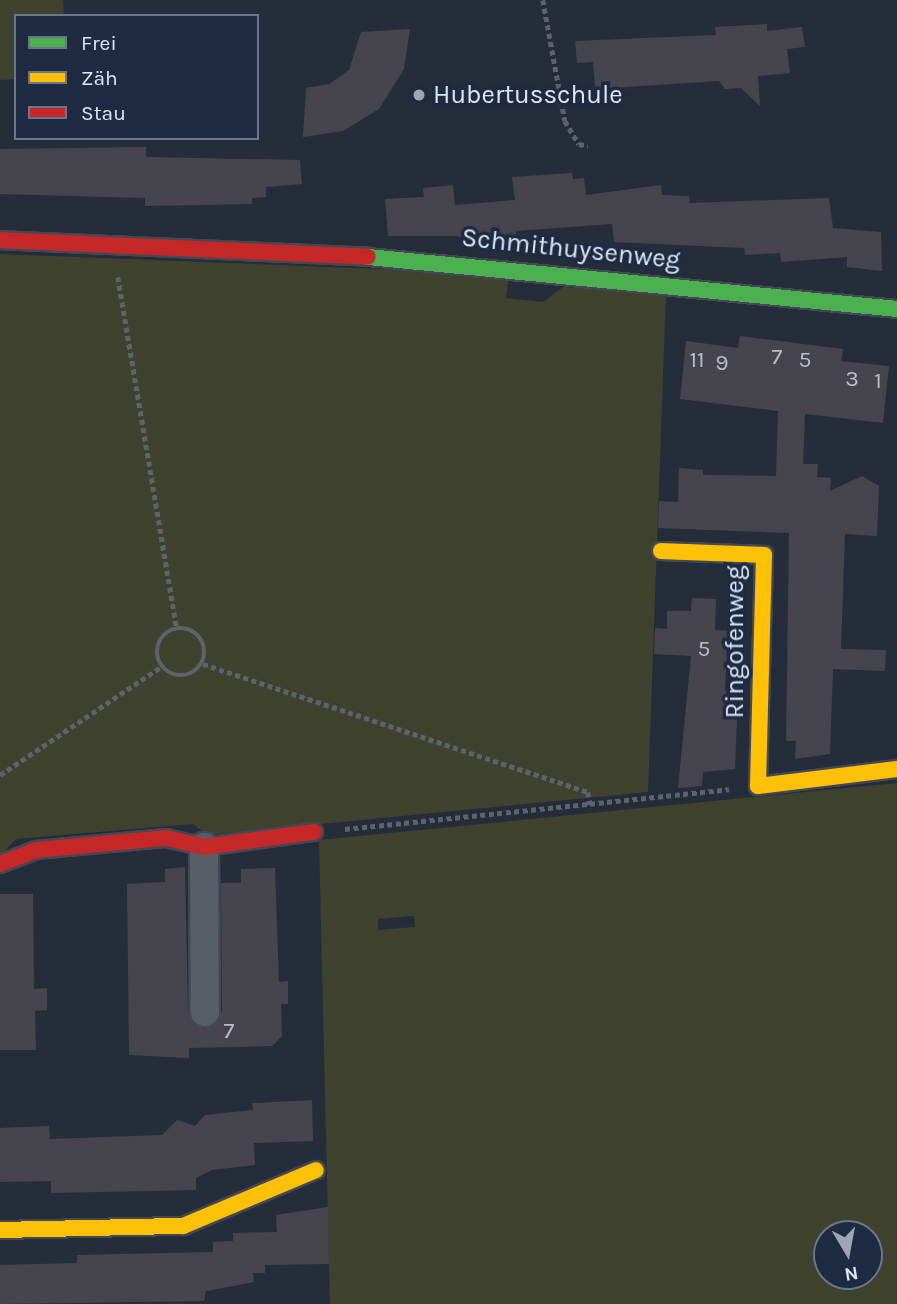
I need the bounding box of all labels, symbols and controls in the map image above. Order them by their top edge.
legend [14,14,259,140]
text: Frei [81,31,117,55]
text: Zäh [81,66,118,90]
place label: Hubertusschule [433,79,623,111]
marker: Hubertusschule [411,87,427,103]
text: Stau [81,101,126,125]
street label: Schmithuysenweg [460,222,682,276]
house number: 7 [772,343,782,371]
house number: 11 [689,346,705,374]
house number: 5 [799,346,811,374]
house number: 9 [715,349,729,377]
house number: 3 [845,365,859,393]
house number: 1 [874,367,882,395]
street label: Ringofenweg [719,565,751,719]
house number: 5 [698,635,710,663]
house number: 7 [224,1017,234,1045]
north arrow [813,1220,883,1290]
text: N [843,1262,860,1286]

